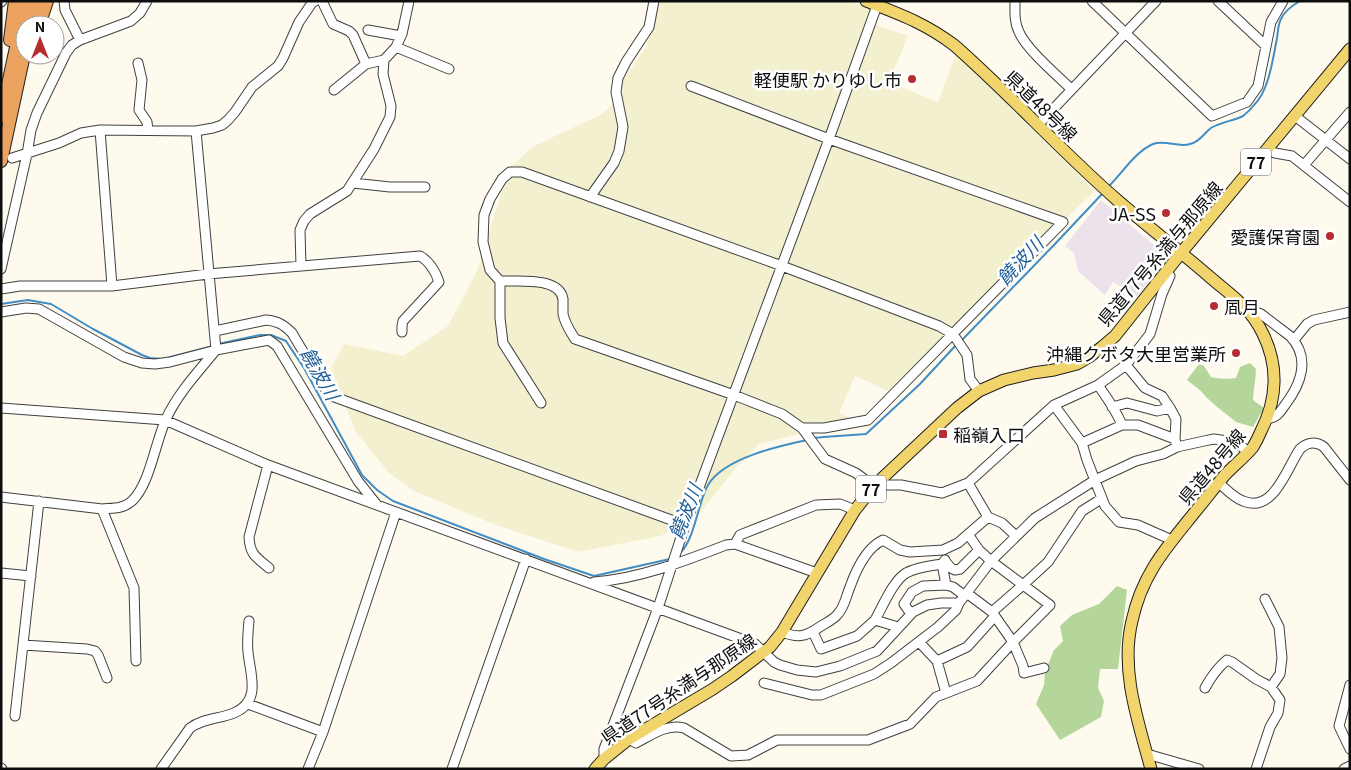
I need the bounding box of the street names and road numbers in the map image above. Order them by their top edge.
street label: 県道48号線 [1000,64,1084,146]
road number: 77 [1241,148,1271,176]
street label: 県道77号糸満与那原線 [1091,175,1227,331]
street label: 県道48号線 [1171,422,1251,510]
road number: 77 [856,476,886,502]
street label: 県道77号糸満与那原線 [595,626,761,750]

